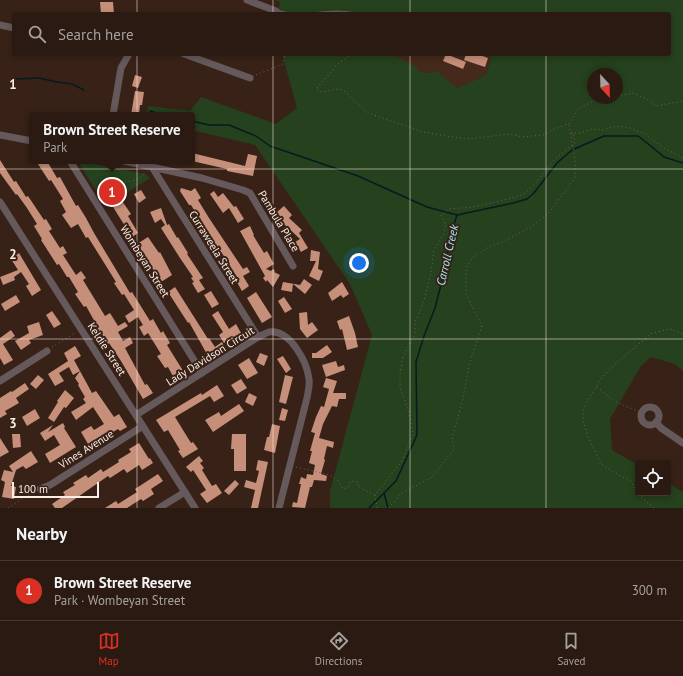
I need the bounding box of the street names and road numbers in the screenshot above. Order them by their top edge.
street label: Pambula Place [255,188,303,254]
street label: Curraweela Street [186,208,242,286]
street label: Wombeyan Street [117,222,173,300]
street label: Keldie Street [85,320,129,378]
street label: Lady Davidson Circuit [163,323,257,389]
street label: Vines Avenue [55,426,117,472]

